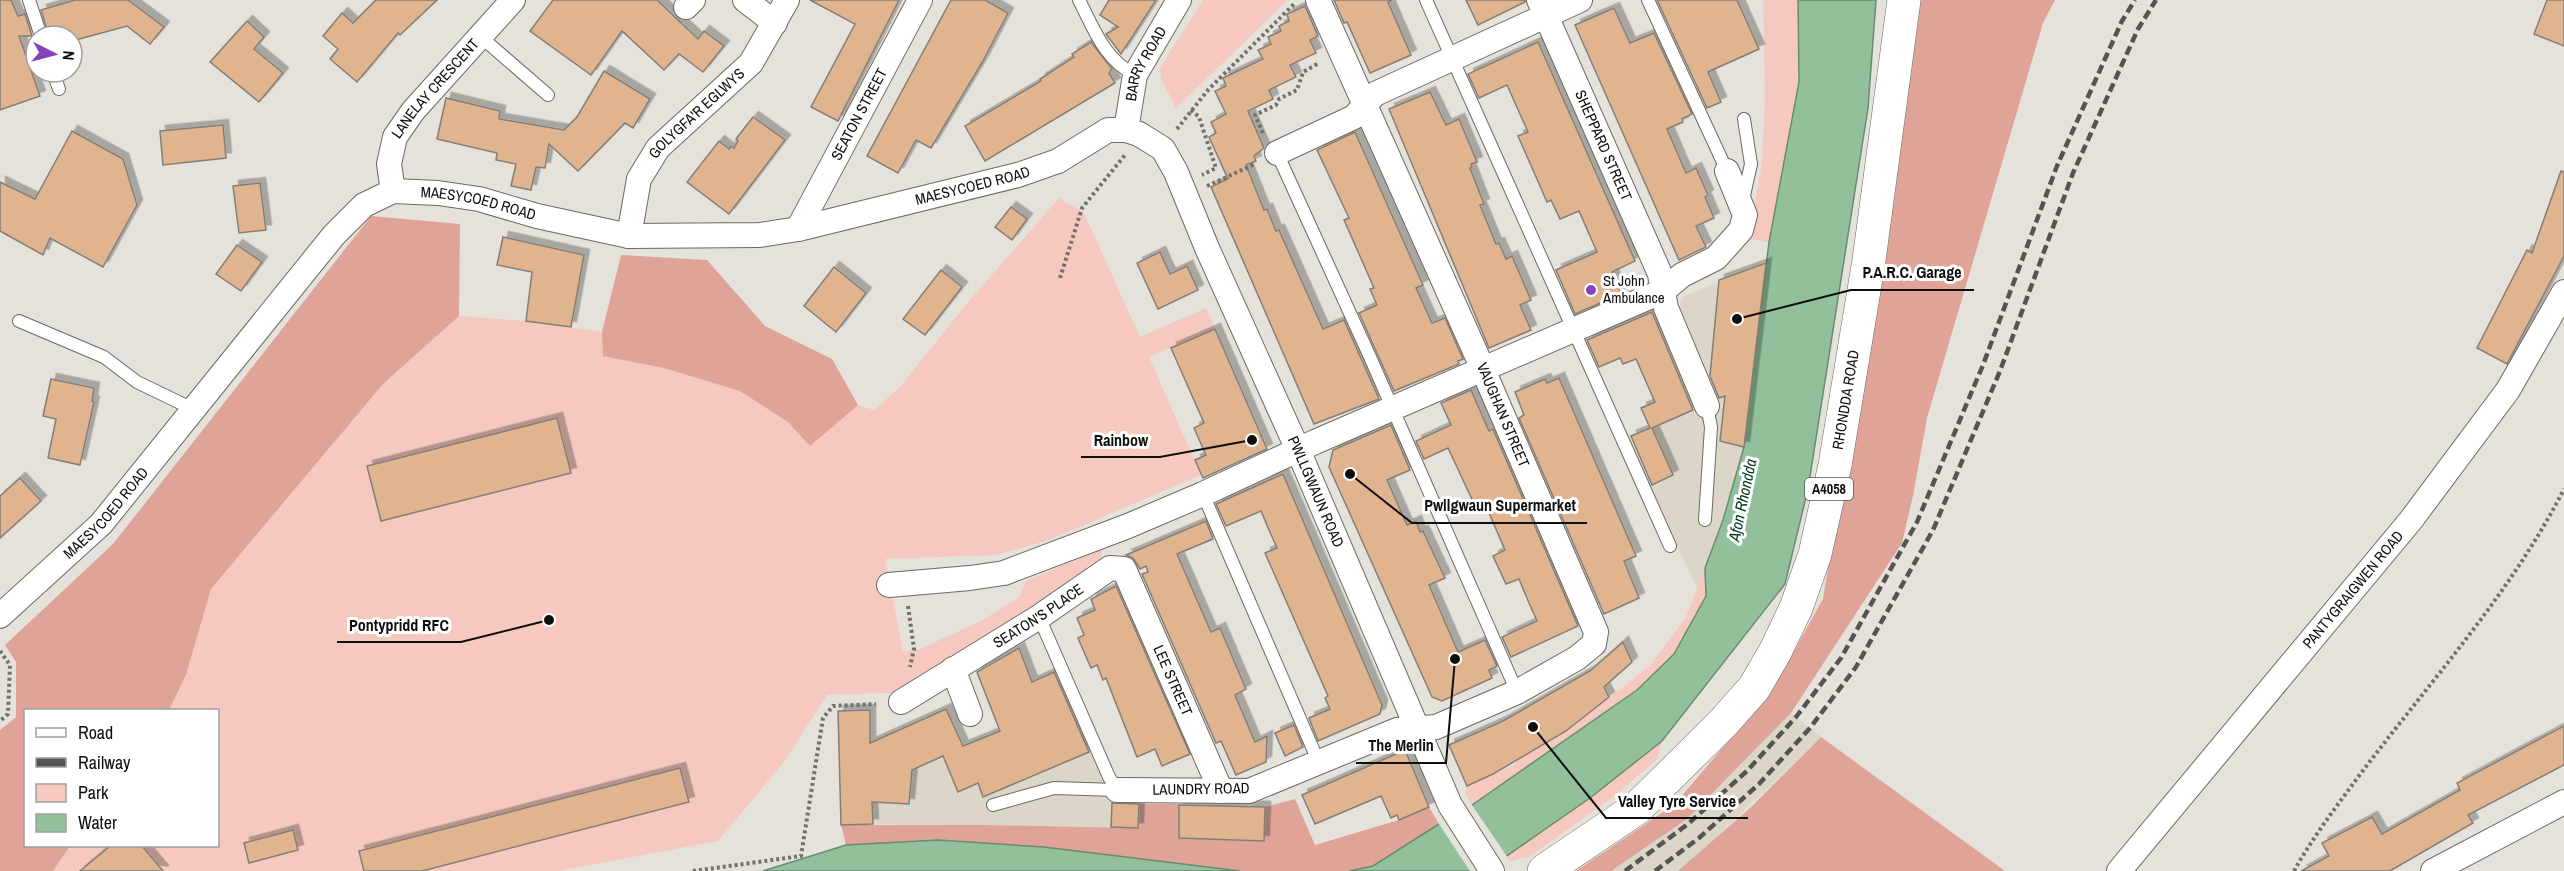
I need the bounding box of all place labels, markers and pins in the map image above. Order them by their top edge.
callout: P.A.R.C. Garage [1851,256,1974,290]
place label: St John Ambulance [1602,270,1665,308]
marker: St John Ambulance [1584,283,1598,297]
callout: Rainbow [1081,423,1160,457]
callout: Pwllgwaun Supermarket [1412,489,1587,523]
callout: Pontypridd RFC [337,608,461,642]
callout: The Merlin [1356,729,1446,763]
callout: Valley Tyre Service [1606,784,1748,818]

